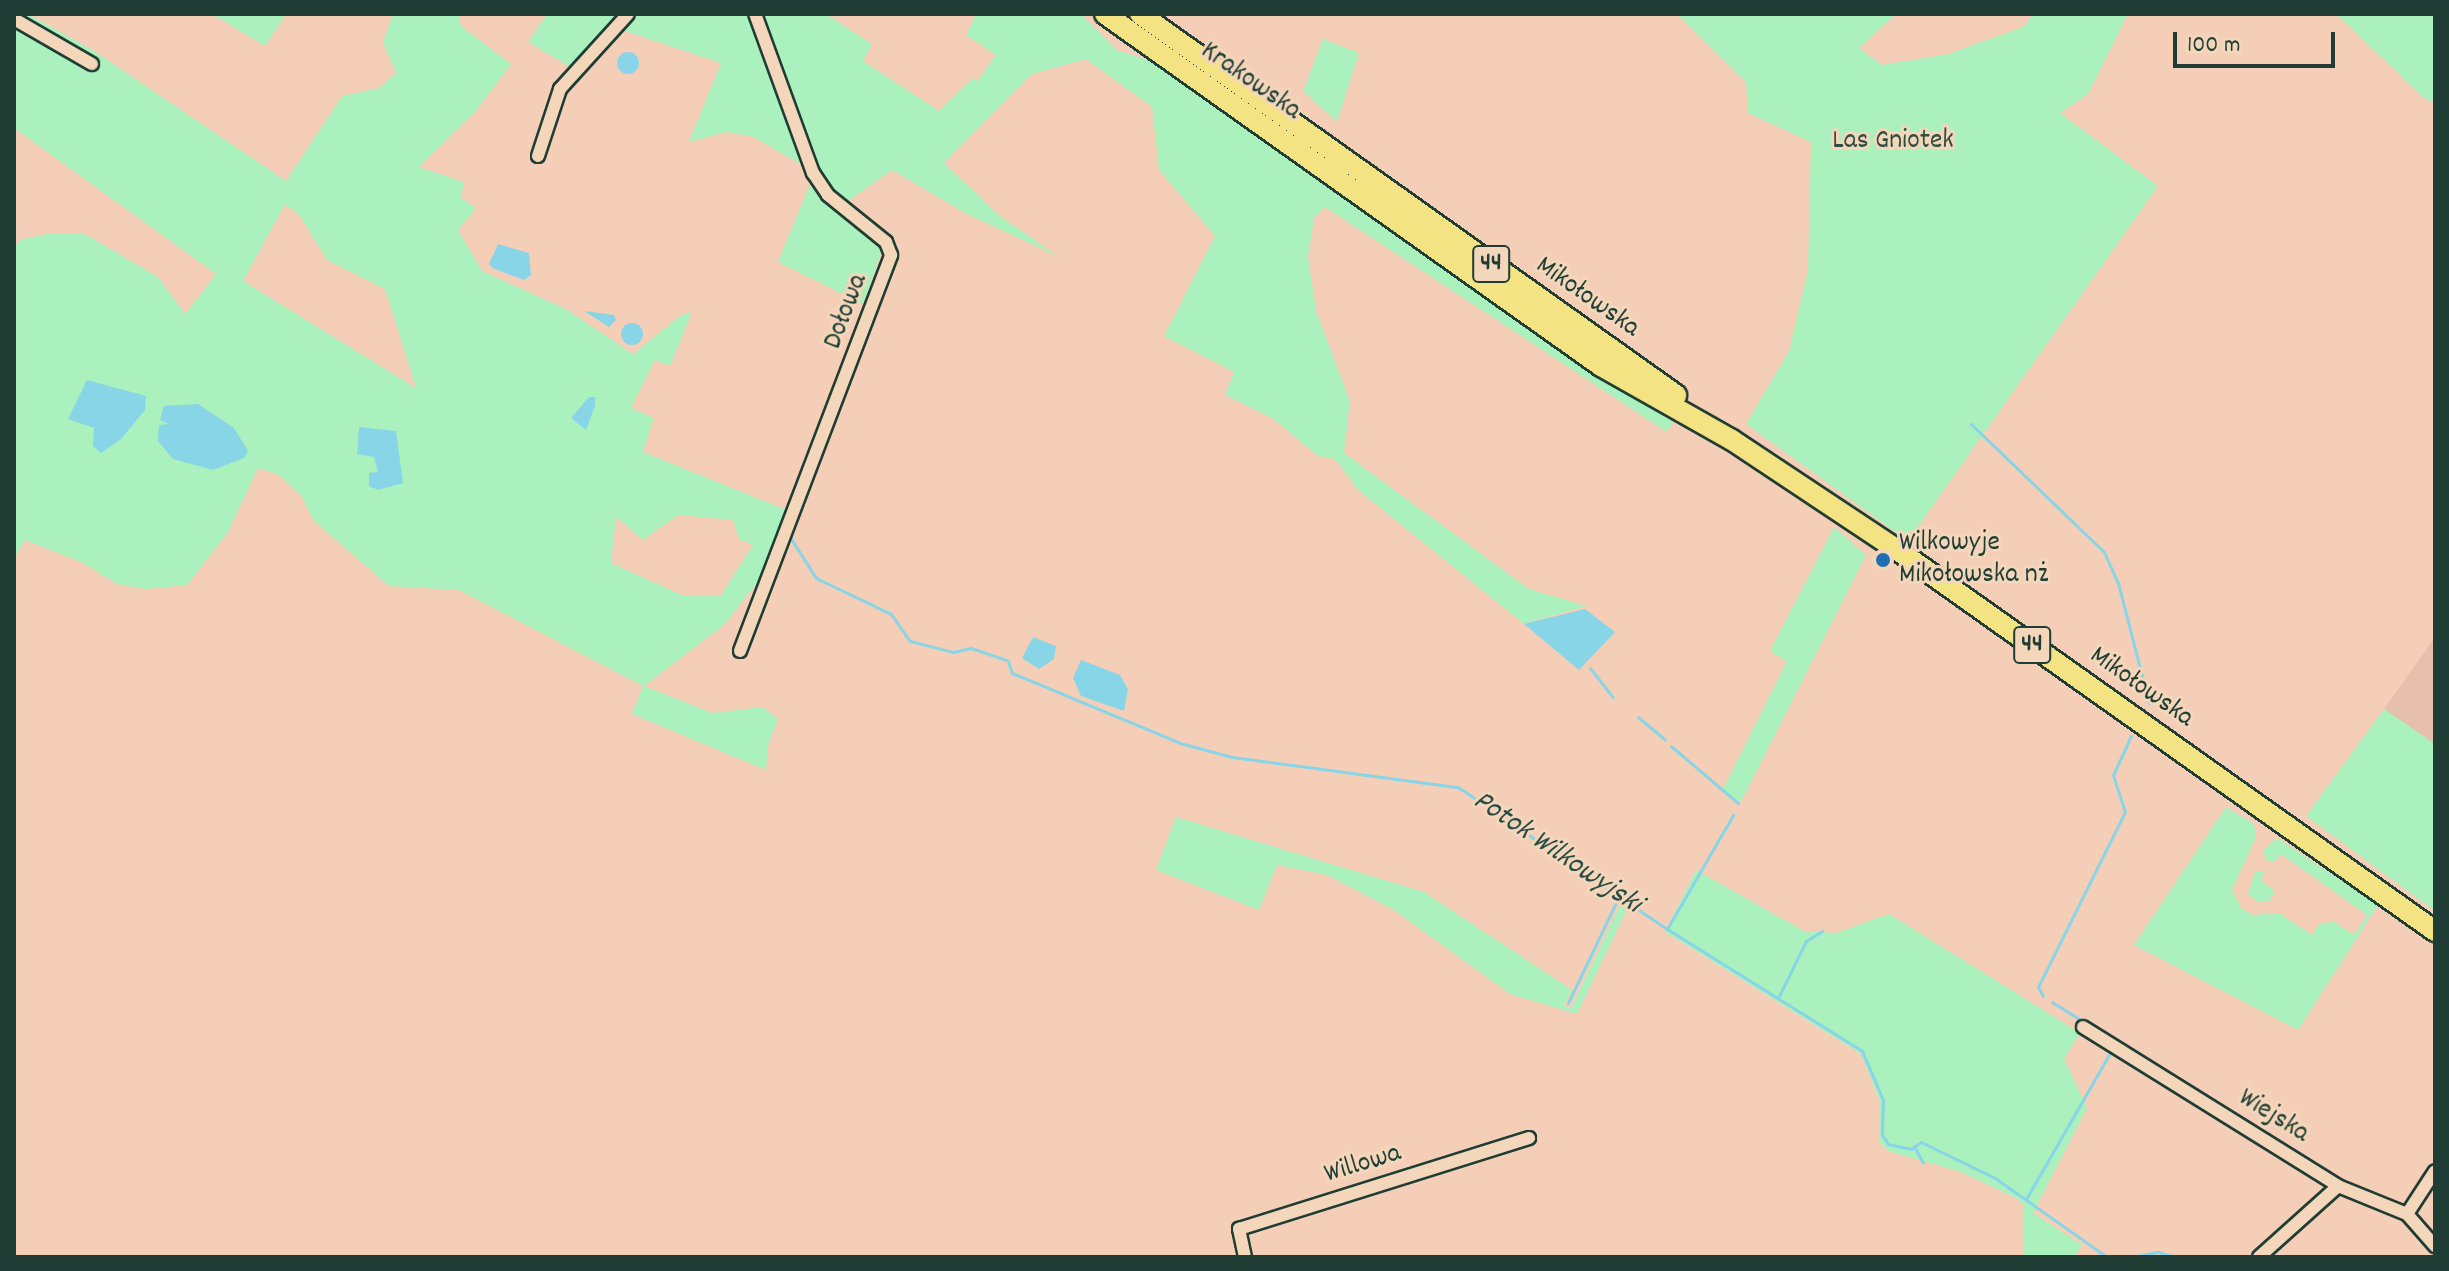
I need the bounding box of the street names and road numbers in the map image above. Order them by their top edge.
street label: Krakowska [1193,35,1307,129]
road number: 44 [1471,242,1511,286]
street label: Mikołowska [1528,250,1646,346]
street label: Dołowa [817,270,877,354]
road number: 44 [2012,623,2052,667]
street label: Mikołowska [2082,640,2200,736]
street label: Wiejska [2231,1082,2315,1152]
street label: Willowa [1321,1138,1405,1192]

